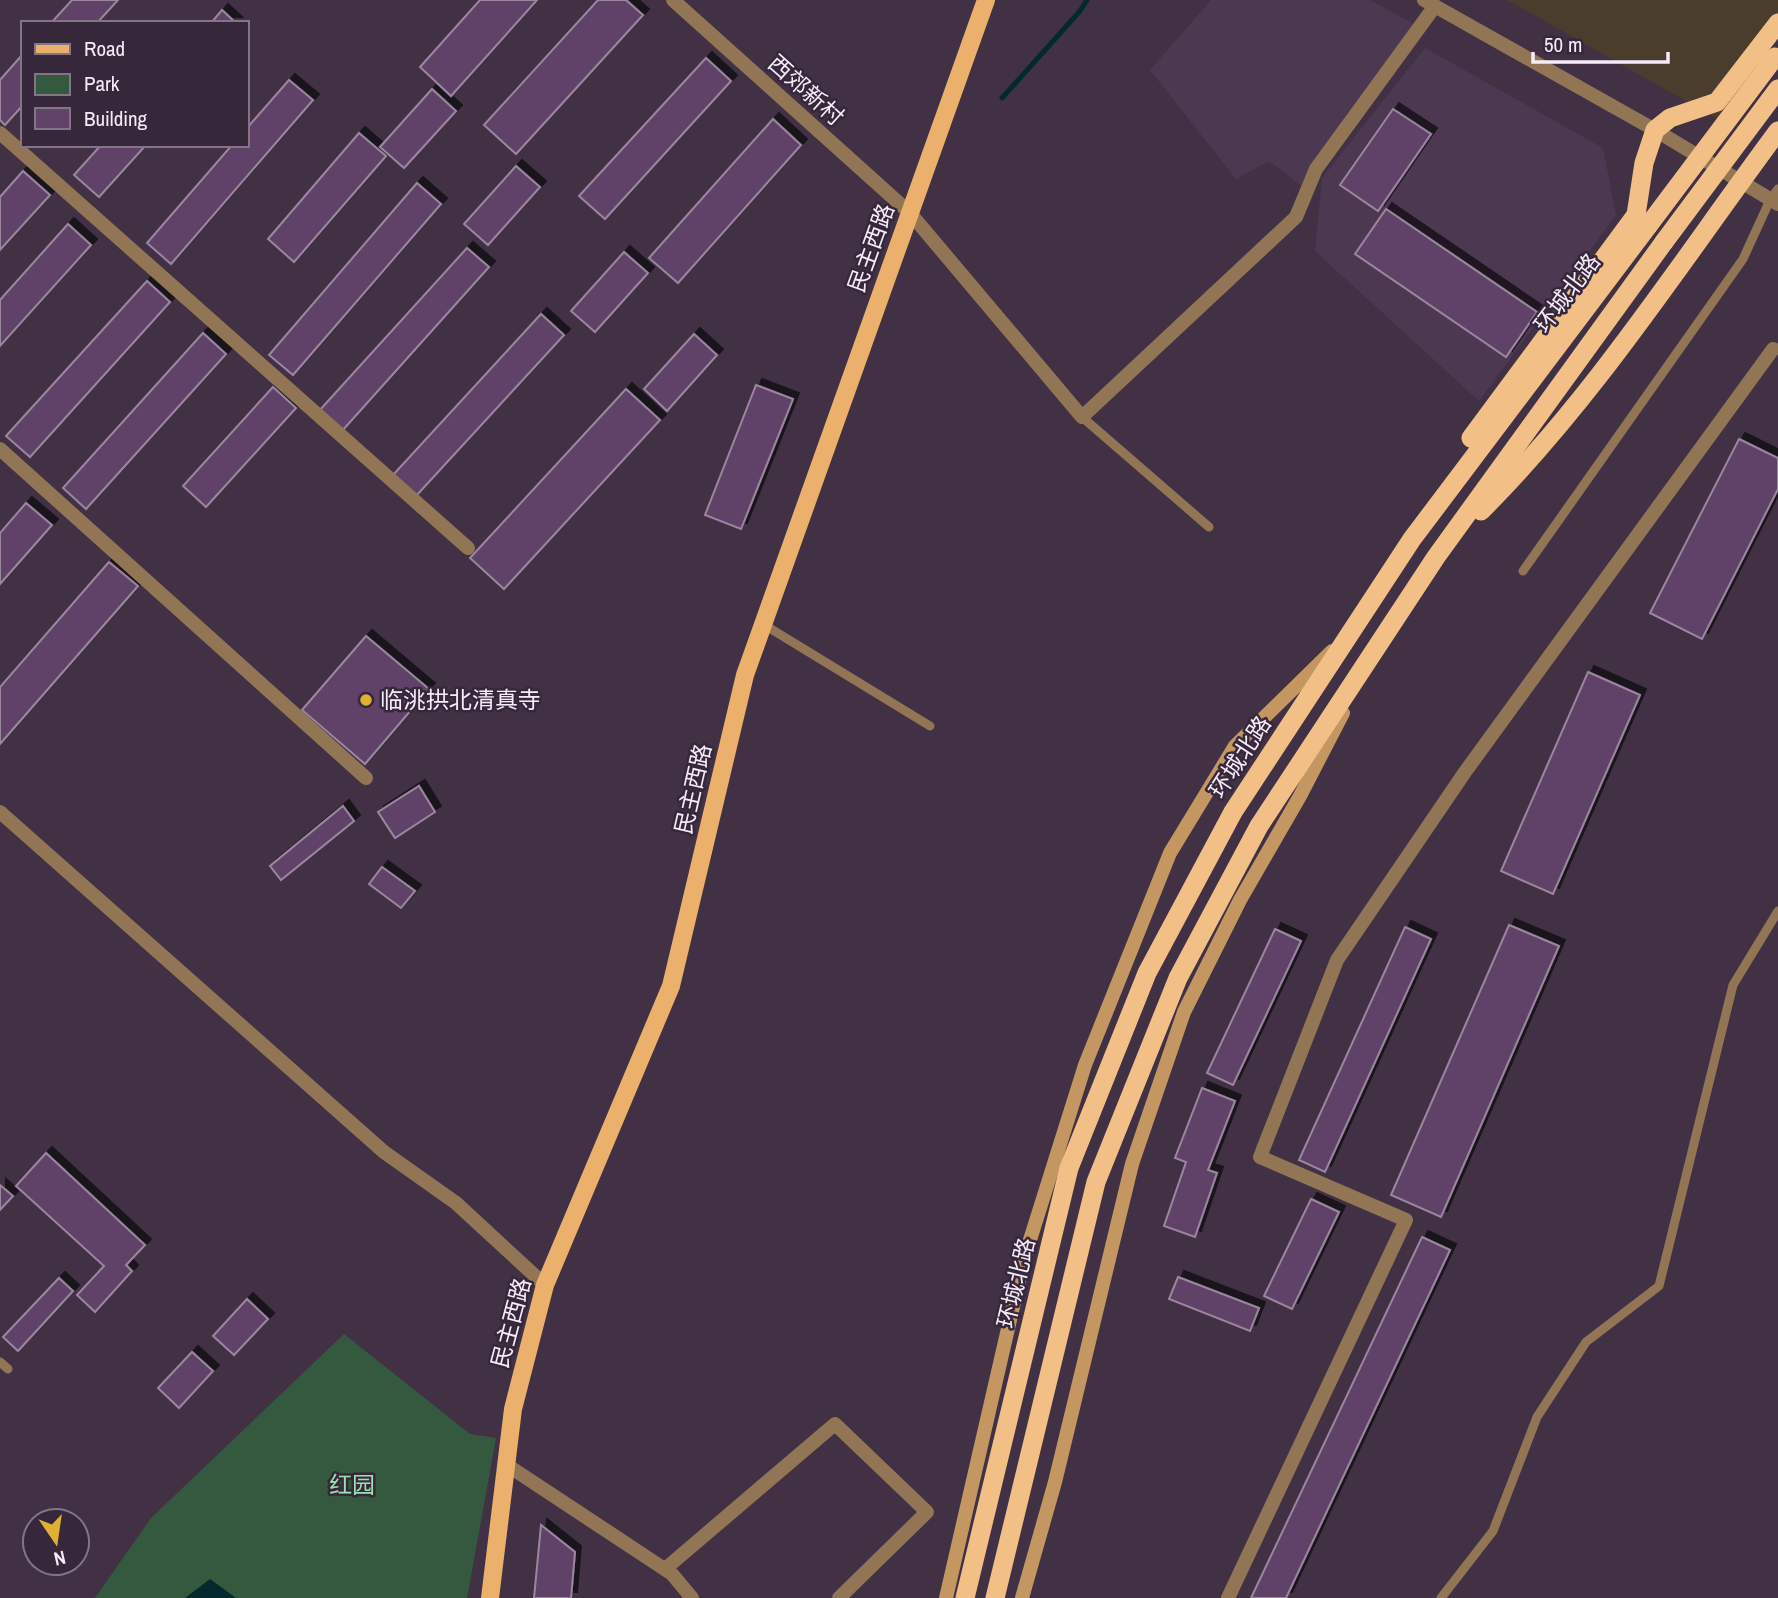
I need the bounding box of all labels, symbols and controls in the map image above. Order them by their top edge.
legend [21,21,248,147]
scale bar [1533,21,1668,65]
text: 50 m [1544,30,1582,59]
text: Road [84,34,125,63]
street label: 西郊新村 [762,47,851,132]
text: Park [84,69,120,98]
text: Building [84,104,148,133]
street label: 民主西路 [840,199,901,296]
street label: 环城北路 [1527,247,1607,339]
place label: 临洮拱北清真寺 [380,684,541,715]
marker: 临洮拱北清真寺 [358,692,374,708]
street label: 环城北路 [1202,710,1278,804]
street label: 民主西路 [667,741,718,837]
street label: 环城北路 [989,1234,1042,1331]
street label: 民主西路 [484,1274,537,1371]
park label: 红园 [329,1469,375,1500]
north arrow [21,1507,91,1577]
text: N [51,1545,68,1572]

